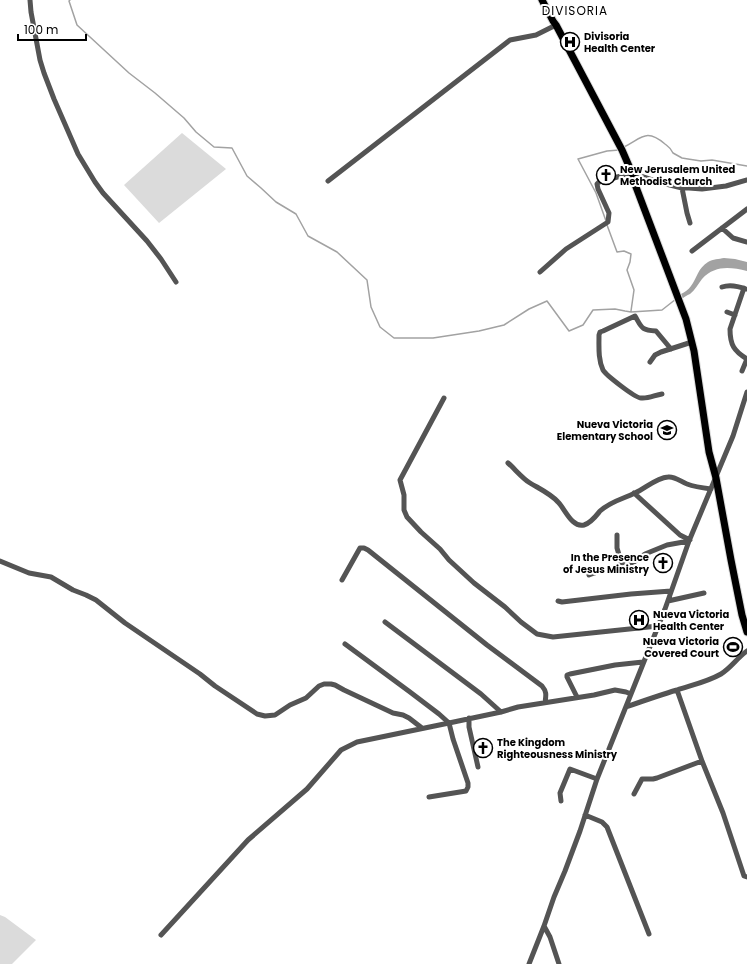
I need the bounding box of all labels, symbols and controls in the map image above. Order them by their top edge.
district label: DIVISORIA [542,2,608,19]
scale bar [18,16,86,42]
text: 100 m [24,21,58,38]
place label: Divisoria Health Center [584,29,656,56]
hospital icon: Divisoria Health Center [559,31,581,53]
place label: New Jerusalem United Methodist Church [620,162,736,189]
church icon: New Jerusalem United Methodist Church [595,164,617,186]
place label: Nueva Victoria Elementary School [557,417,653,444]
school or university icon: Nueva Victoria Elementary School [656,419,678,441]
place label: In the Presence of Jesus Ministry [563,550,650,577]
church icon: In the Presence of Jesus Ministry [652,552,674,574]
place label: Nueva Victoria Health Center [653,607,730,634]
hospital icon: Nueva Victoria Health Center [628,609,650,631]
place label: Nueva Victoria Covered Court [643,634,719,661]
sports icon: Nueva Victoria Covered Court [722,636,744,658]
place label: The Kingdom Righteousness Ministry [497,735,618,762]
church icon: The Kingdom Righteousness Ministry [472,737,494,759]

